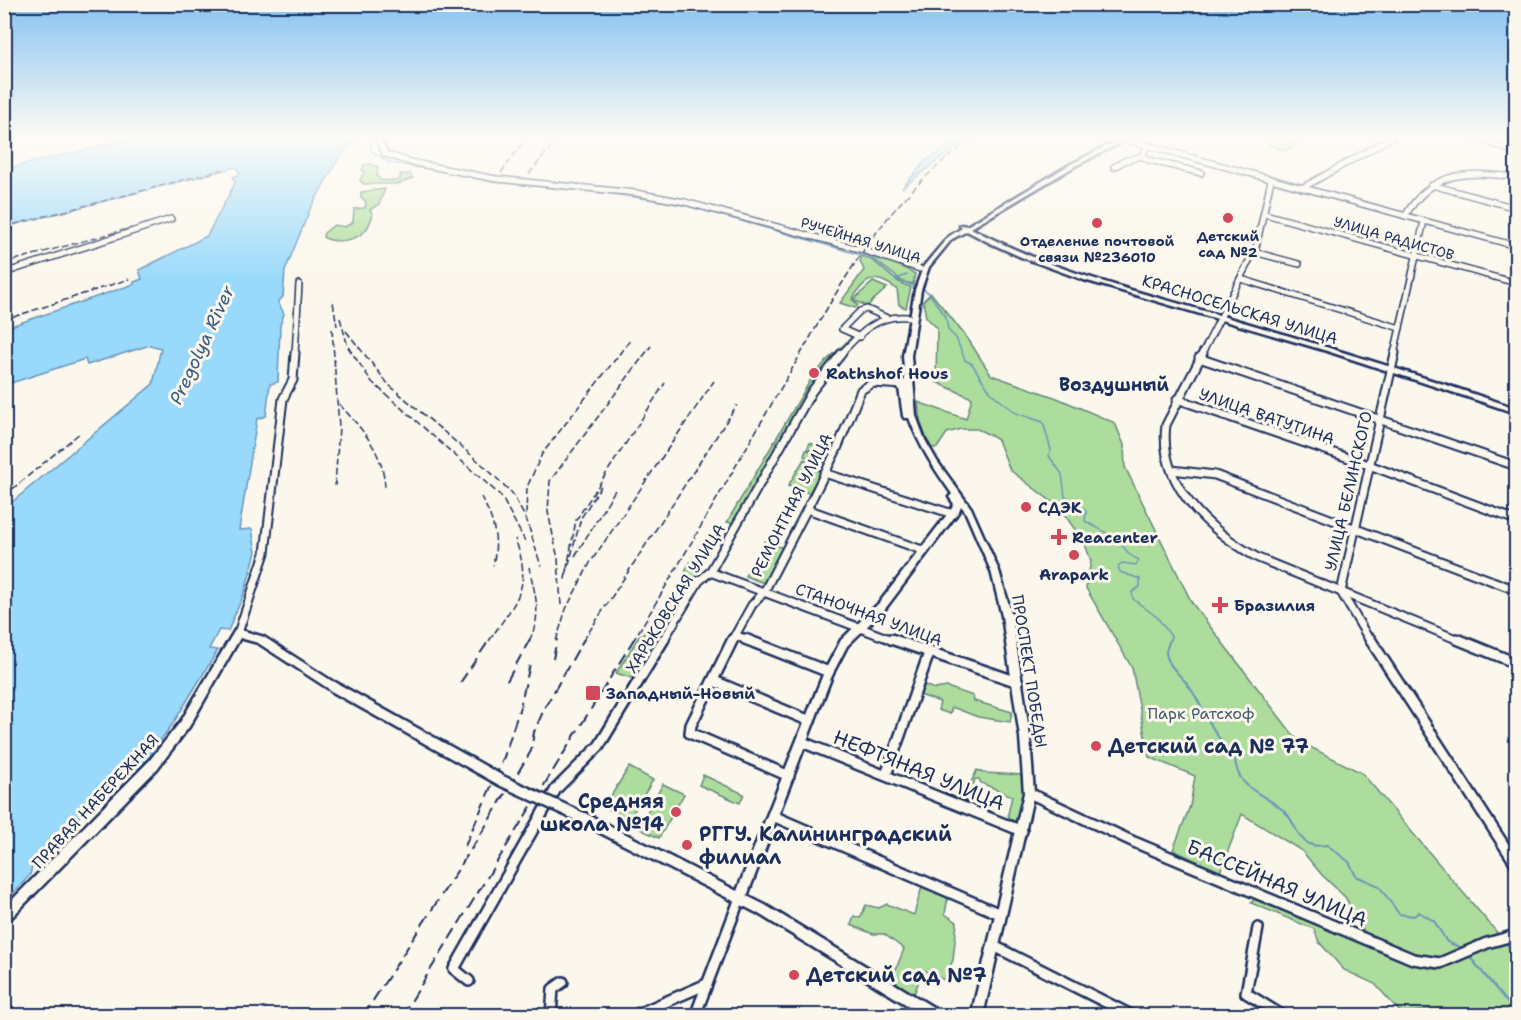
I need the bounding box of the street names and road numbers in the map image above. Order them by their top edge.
street label: УЛИЦА РАДИСТОВ [1332,212,1456,264]
street label: РУЧЕЙНАЯ УЛИЦА [799,213,923,267]
street label: КРАСНОСЕЛЬСКАЯ УЛИЦА [1139,270,1340,349]
street label: УЛИЦА ВАТУТИНА [1196,383,1338,450]
street label: УЛИЦА БЕЛИНСКОГО [1320,409,1377,573]
street label: РЕМОНТНАЯ УЛИЦА [746,430,837,581]
street label: ХАРЬКОВСКАЯ УЛИЦА [621,520,730,677]
street label: СТАНОЧНАЯ УЛИЦА [792,578,945,651]
street label: ПРОСПЕКТ ПОБЕДЫ [1007,593,1052,749]
street label: НЕФТЯНАЯ УЛИЦА [830,724,1008,816]
street label: ПРАВАЯ НАБЕРЕЖНАЯ [28,730,163,873]
street label: БАССЕЙНАЯ УЛИЦА [1183,833,1371,933]

